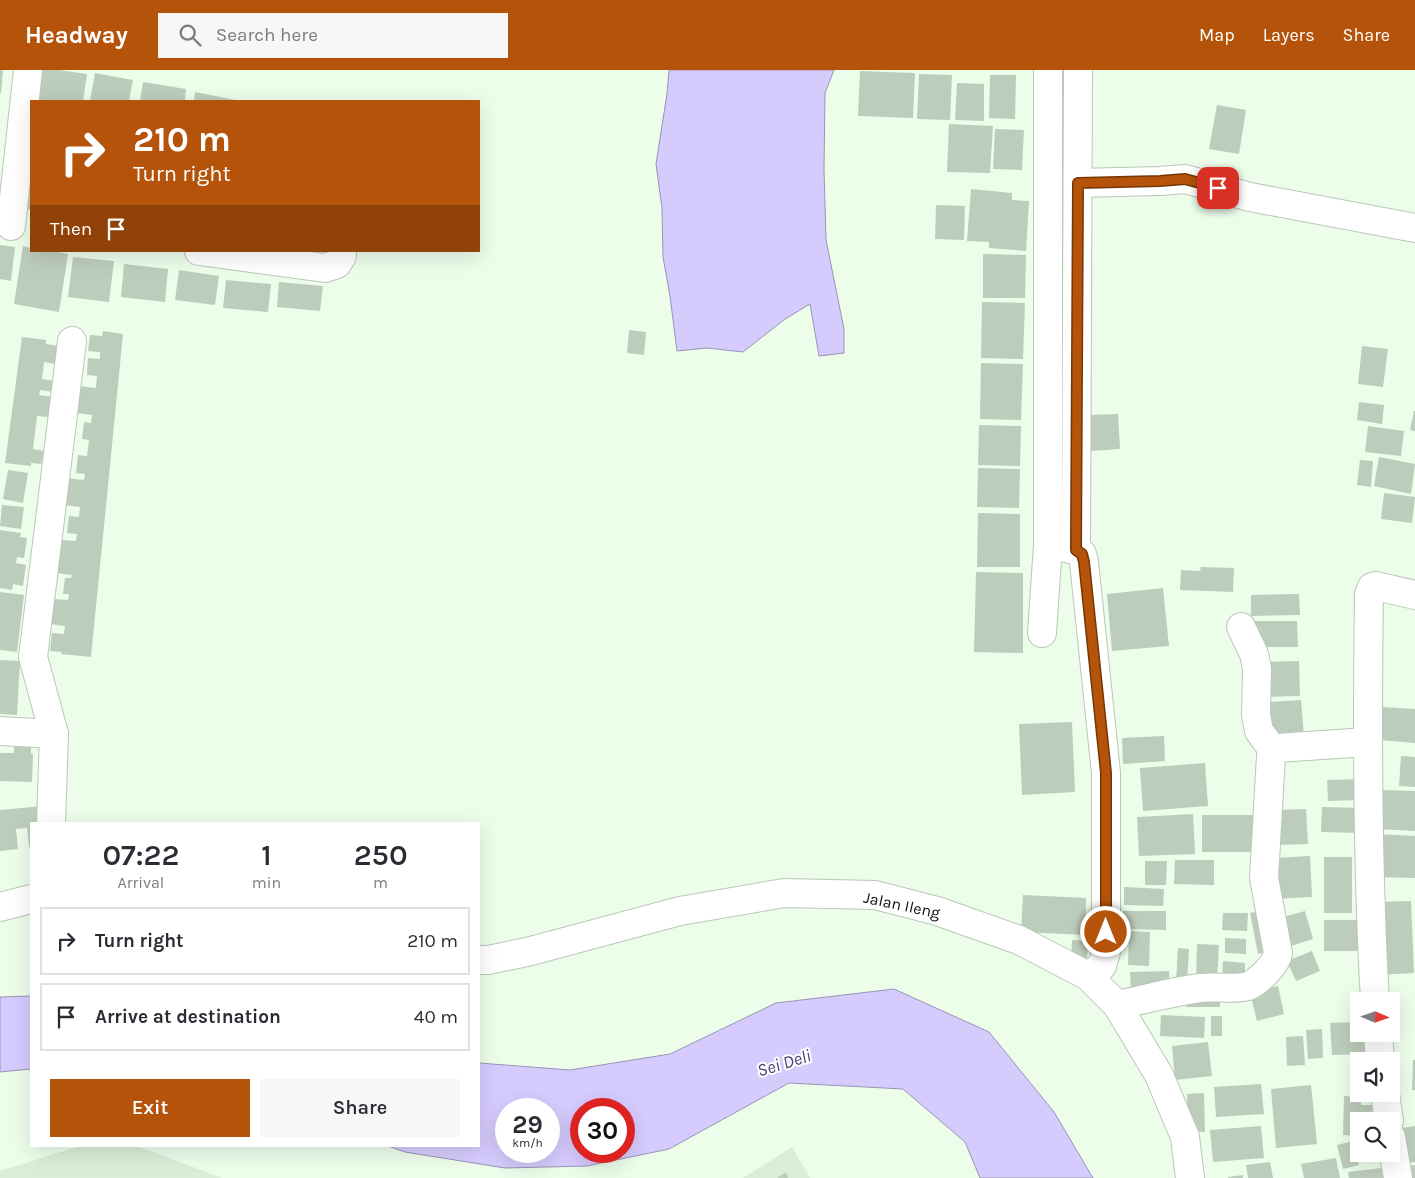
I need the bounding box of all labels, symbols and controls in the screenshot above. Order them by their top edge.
search box [158,13,508,58]
text: Headway [25,21,128,49]
icon: search [176,21,204,49]
text: Search here [216,24,318,46]
text: Map [1199,24,1235,46]
text: Layers [1263,24,1315,46]
text: Share [1343,24,1390,46]
text: 210 m [133,119,231,160]
icon: right [50,120,115,185]
text: Turn right [133,161,231,187]
pin [1197,167,1239,209]
icon: arrive [1204,174,1232,202]
icon: arrive [102,215,130,243]
text: Then [50,218,92,240]
text: 07:22 [102,837,179,873]
text: 1 [261,837,272,873]
text: 250 [354,837,408,873]
text: Arrival [117,873,164,892]
text: min [252,873,281,892]
text: m [373,873,388,892]
street label: Jalan Ileng [862,888,942,922]
position arrow [1079,905,1131,957]
icon: right [52,927,80,955]
text: Turn right [95,930,184,952]
text: 210 m [407,930,458,952]
north arrow [1350,992,1400,1042]
map controls [1350,992,1400,1162]
icon: arrive [52,1003,80,1031]
text: Arrive at destination [95,1006,281,1028]
text: 40 m [414,1006,458,1028]
water label: Sei Deli [754,1044,814,1082]
button: sound [1350,1052,1400,1102]
button: Exit [50,1079,250,1137]
button: Share [260,1079,460,1137]
speed limit sign: 30 [570,1098,635,1163]
text: 29 [512,1110,543,1139]
button: search [1350,1112,1400,1162]
text: km/h [512,1136,543,1150]

